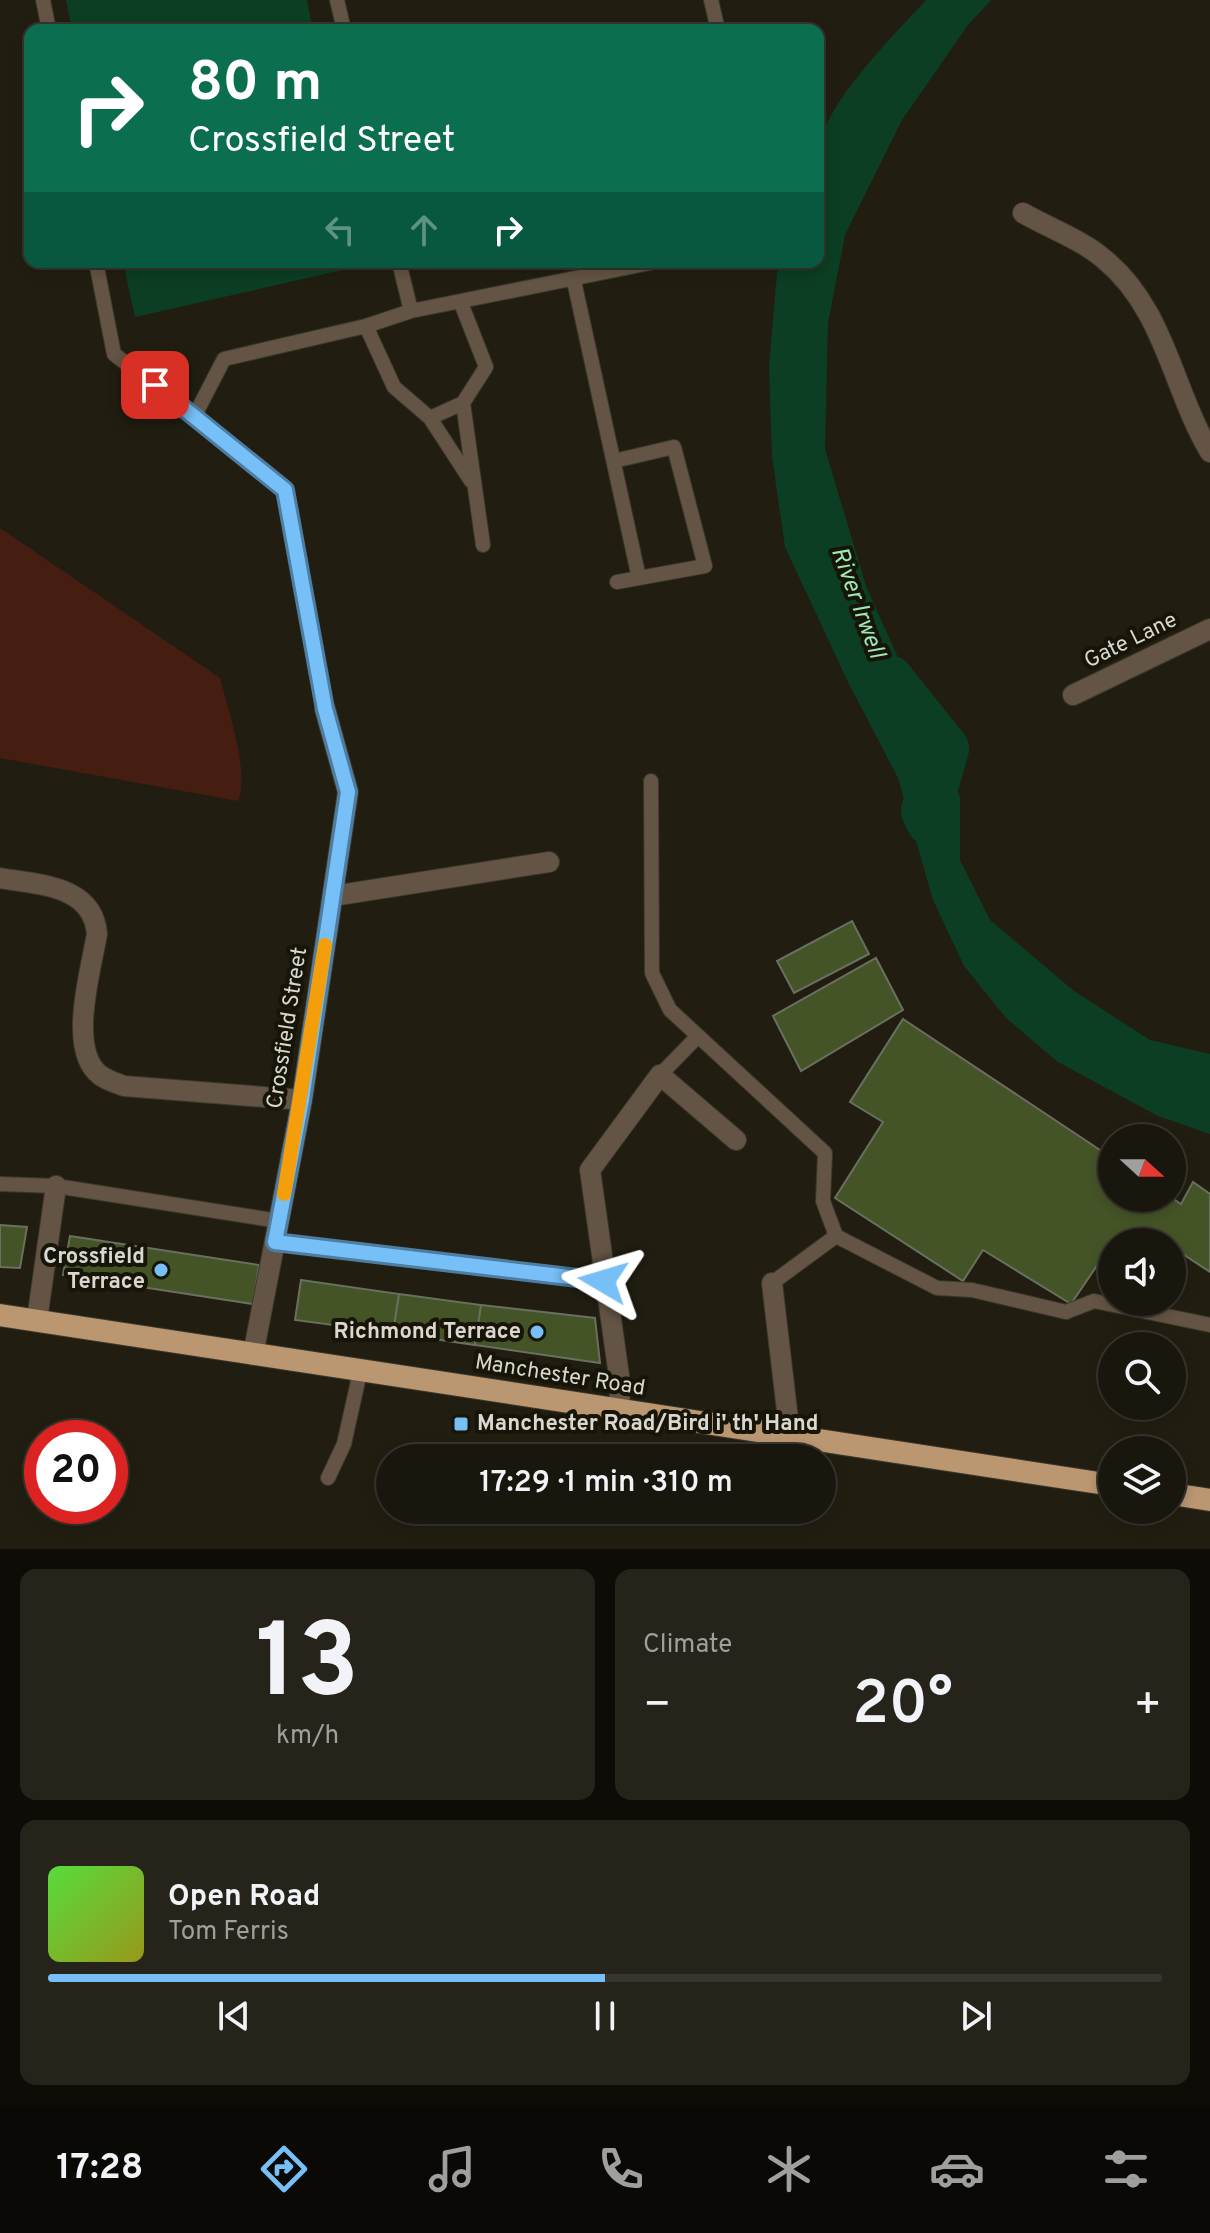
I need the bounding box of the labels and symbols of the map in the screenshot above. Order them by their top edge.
pin [121,351,189,419]
water label: River Irwell [823,543,892,665]
street label: Gate Lane [1080,607,1182,675]
street label: Crossfield Street [262,945,314,1111]
north arrow [1098,1124,1186,1212]
position arrow [561,1239,645,1323]
place label: Crossfield Terrace [43,1244,145,1296]
marker: Crossfield Terrace [152,1261,170,1279]
place label: Richmond Terrace [334,1319,521,1346]
marker: Richmond Terrace [528,1323,546,1341]
street label: Manchester Road [473,1349,647,1403]
place label: Manchester Road/Bird i' th' Hand [477,1411,818,1438]
marker: Manchester Road/Bird i' th' Hand [452,1415,470,1433]
speed limit sign: 20 [24,1420,128,1524]

